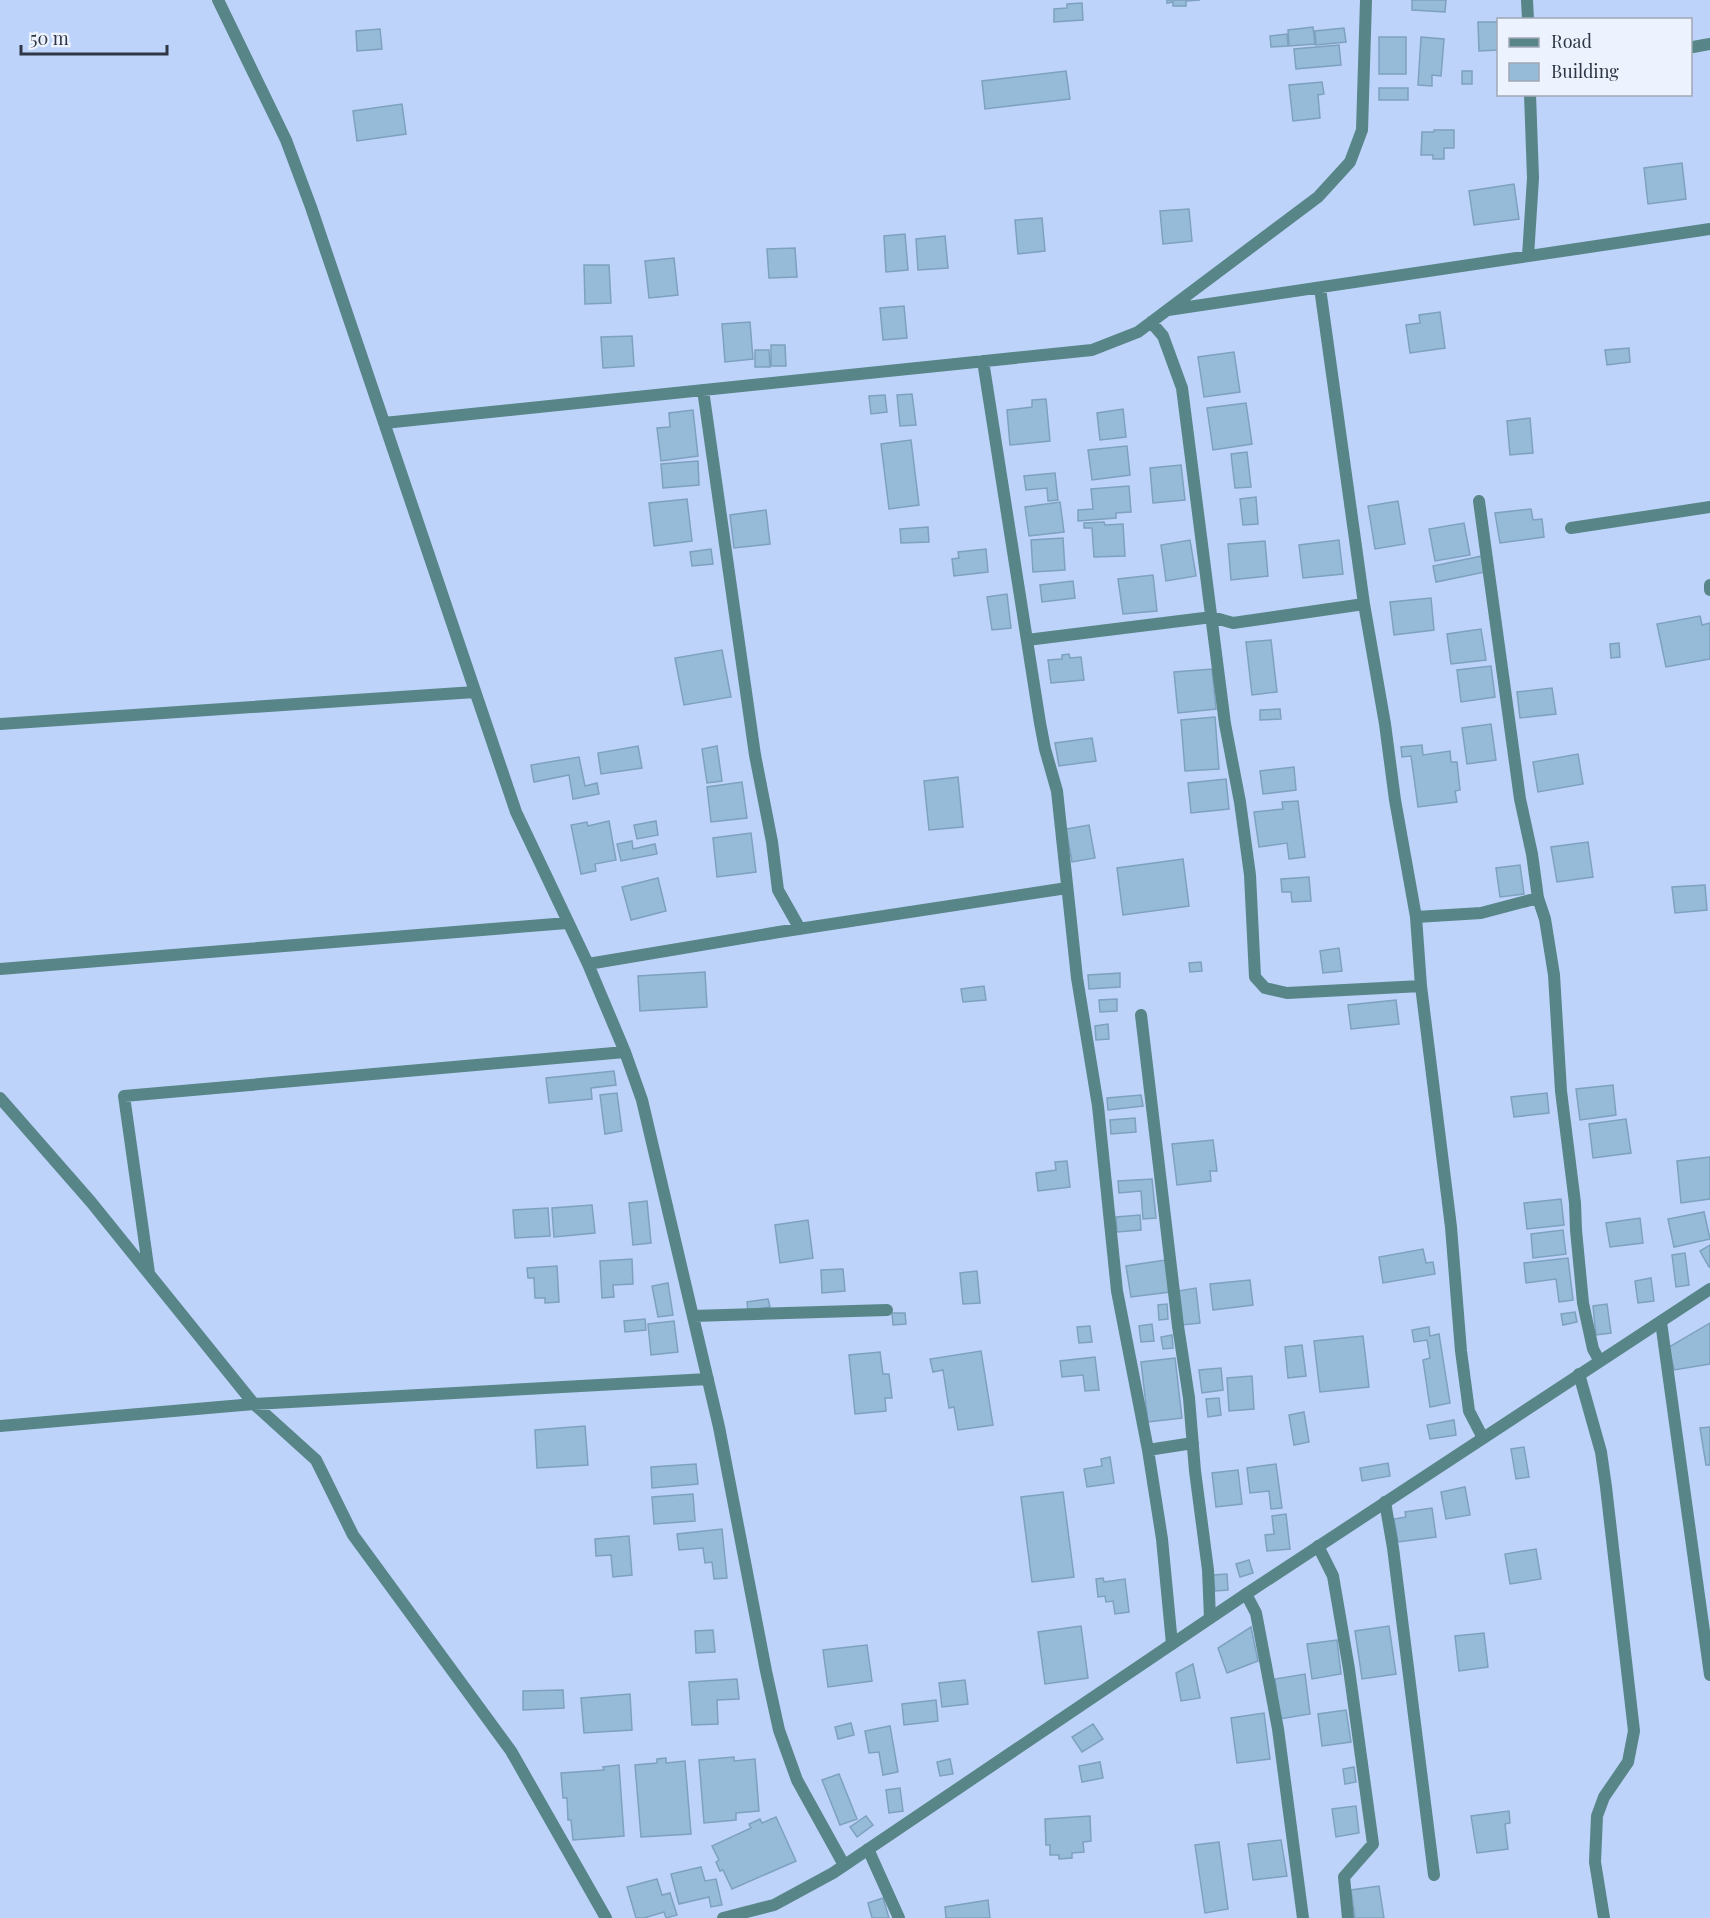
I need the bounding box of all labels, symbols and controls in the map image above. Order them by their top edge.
scale bar [21,18,166,56]
legend [1497,18,1692,96]
text: 50 m [30,26,69,50]
text: Road [1551,29,1592,53]
text: Building [1551,59,1619,83]

